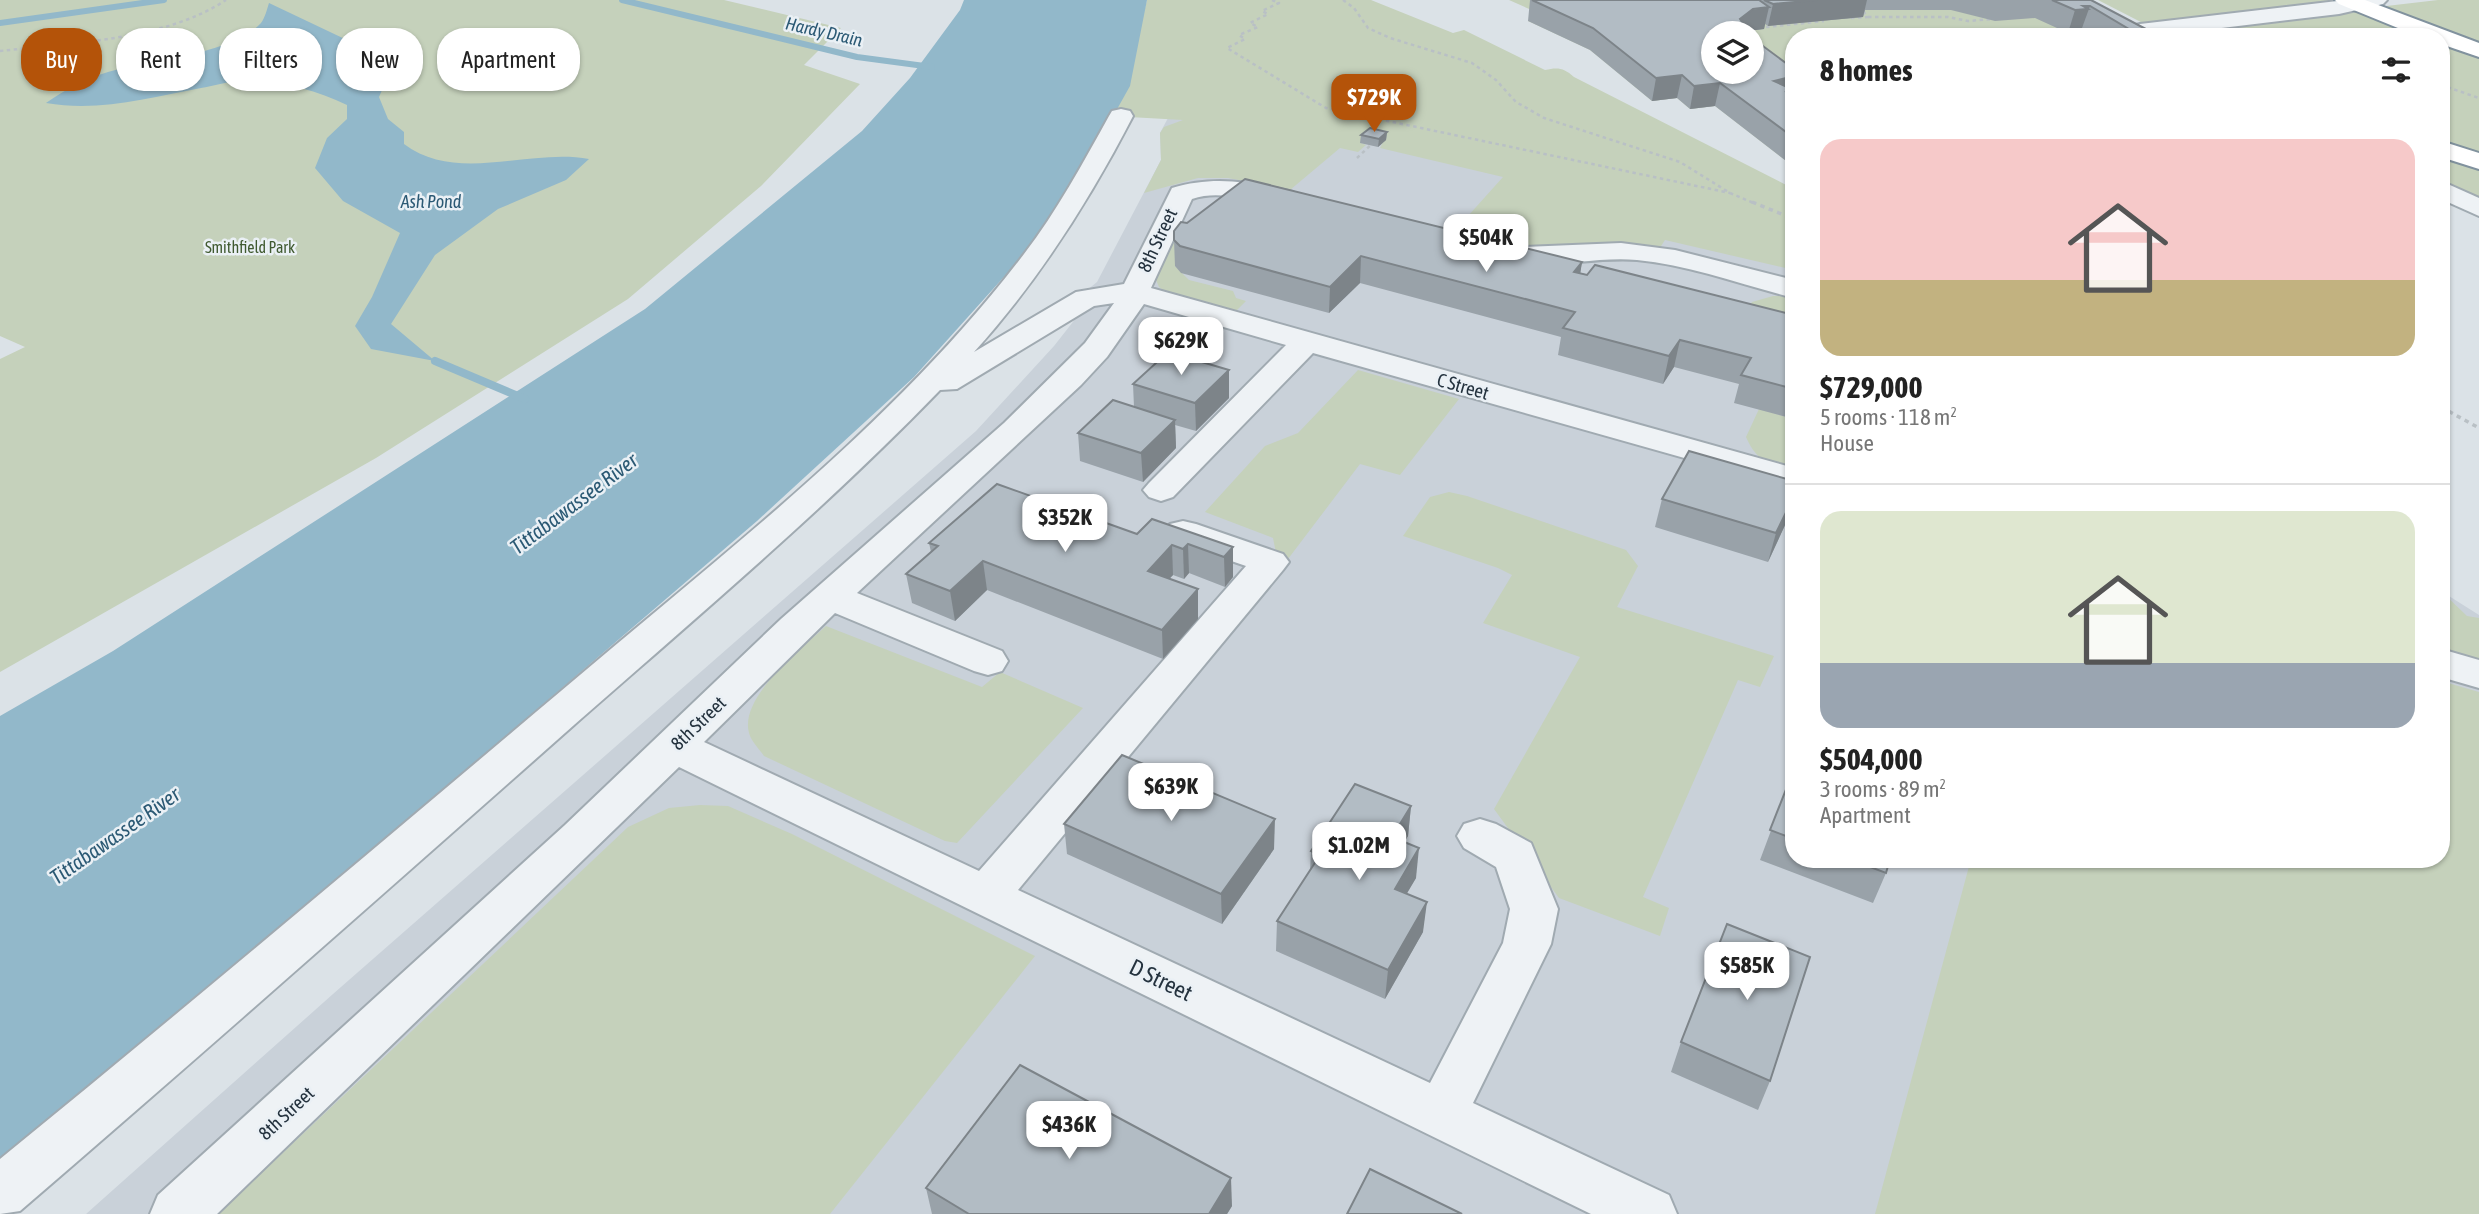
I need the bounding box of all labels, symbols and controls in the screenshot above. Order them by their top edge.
water label: Hardy Drain [784,12,865,51]
map controls [1701,21,1764,84]
button: layers [1701,21,1764,84]
chip: Buy [21,28,102,91]
chip: Rent [116,28,205,91]
chip: Filters [219,28,322,91]
chip: New [336,28,423,91]
chip: Apartment [437,28,580,91]
icon: filters [2377,51,2415,89]
text: 8 homes [1820,53,1913,87]
pin: $729K [1325,74,1423,134]
text: $729K [1347,84,1401,110]
icon: home [2055,185,2181,311]
water label: Ash Pond [400,191,462,212]
street label: 8th Street [1133,205,1181,275]
pin: $504K [1437,215,1535,274]
text: $504K [1459,224,1513,250]
park label: Smithfield Park [205,238,295,256]
pin: $629K [1132,318,1230,377]
text: $629K [1154,327,1208,353]
street label: C Street [1435,368,1491,404]
text: $729,000 [1820,370,1923,404]
text: 5 rooms · 118 m² [1820,404,1957,430]
text: House [1820,430,1874,456]
water label: Tittabawassee River [505,447,642,559]
pin: $352K [1016,494,1114,554]
text: $352K [1038,504,1092,530]
icon: home [2055,557,2181,683]
street label: 8th Street [666,692,730,754]
text: $504,000 [1820,742,1923,776]
pin: $639K [1122,764,1220,823]
text: $639K [1144,773,1198,799]
text: 3 rooms · 89 m² [1820,776,1946,802]
water label: Tittabawassee River [45,781,185,889]
text: Apartment [1820,802,1911,828]
pin: $1.02M [1302,822,1416,882]
text: $1.02M [1328,832,1390,858]
pin: $585K [1698,942,1796,1002]
text: $585K [1720,952,1774,978]
street label: D Street [1125,954,1197,1006]
street label: 8th Street [254,1082,318,1144]
pin: $436K [1020,1102,1118,1161]
text: $436K [1042,1111,1096,1137]

